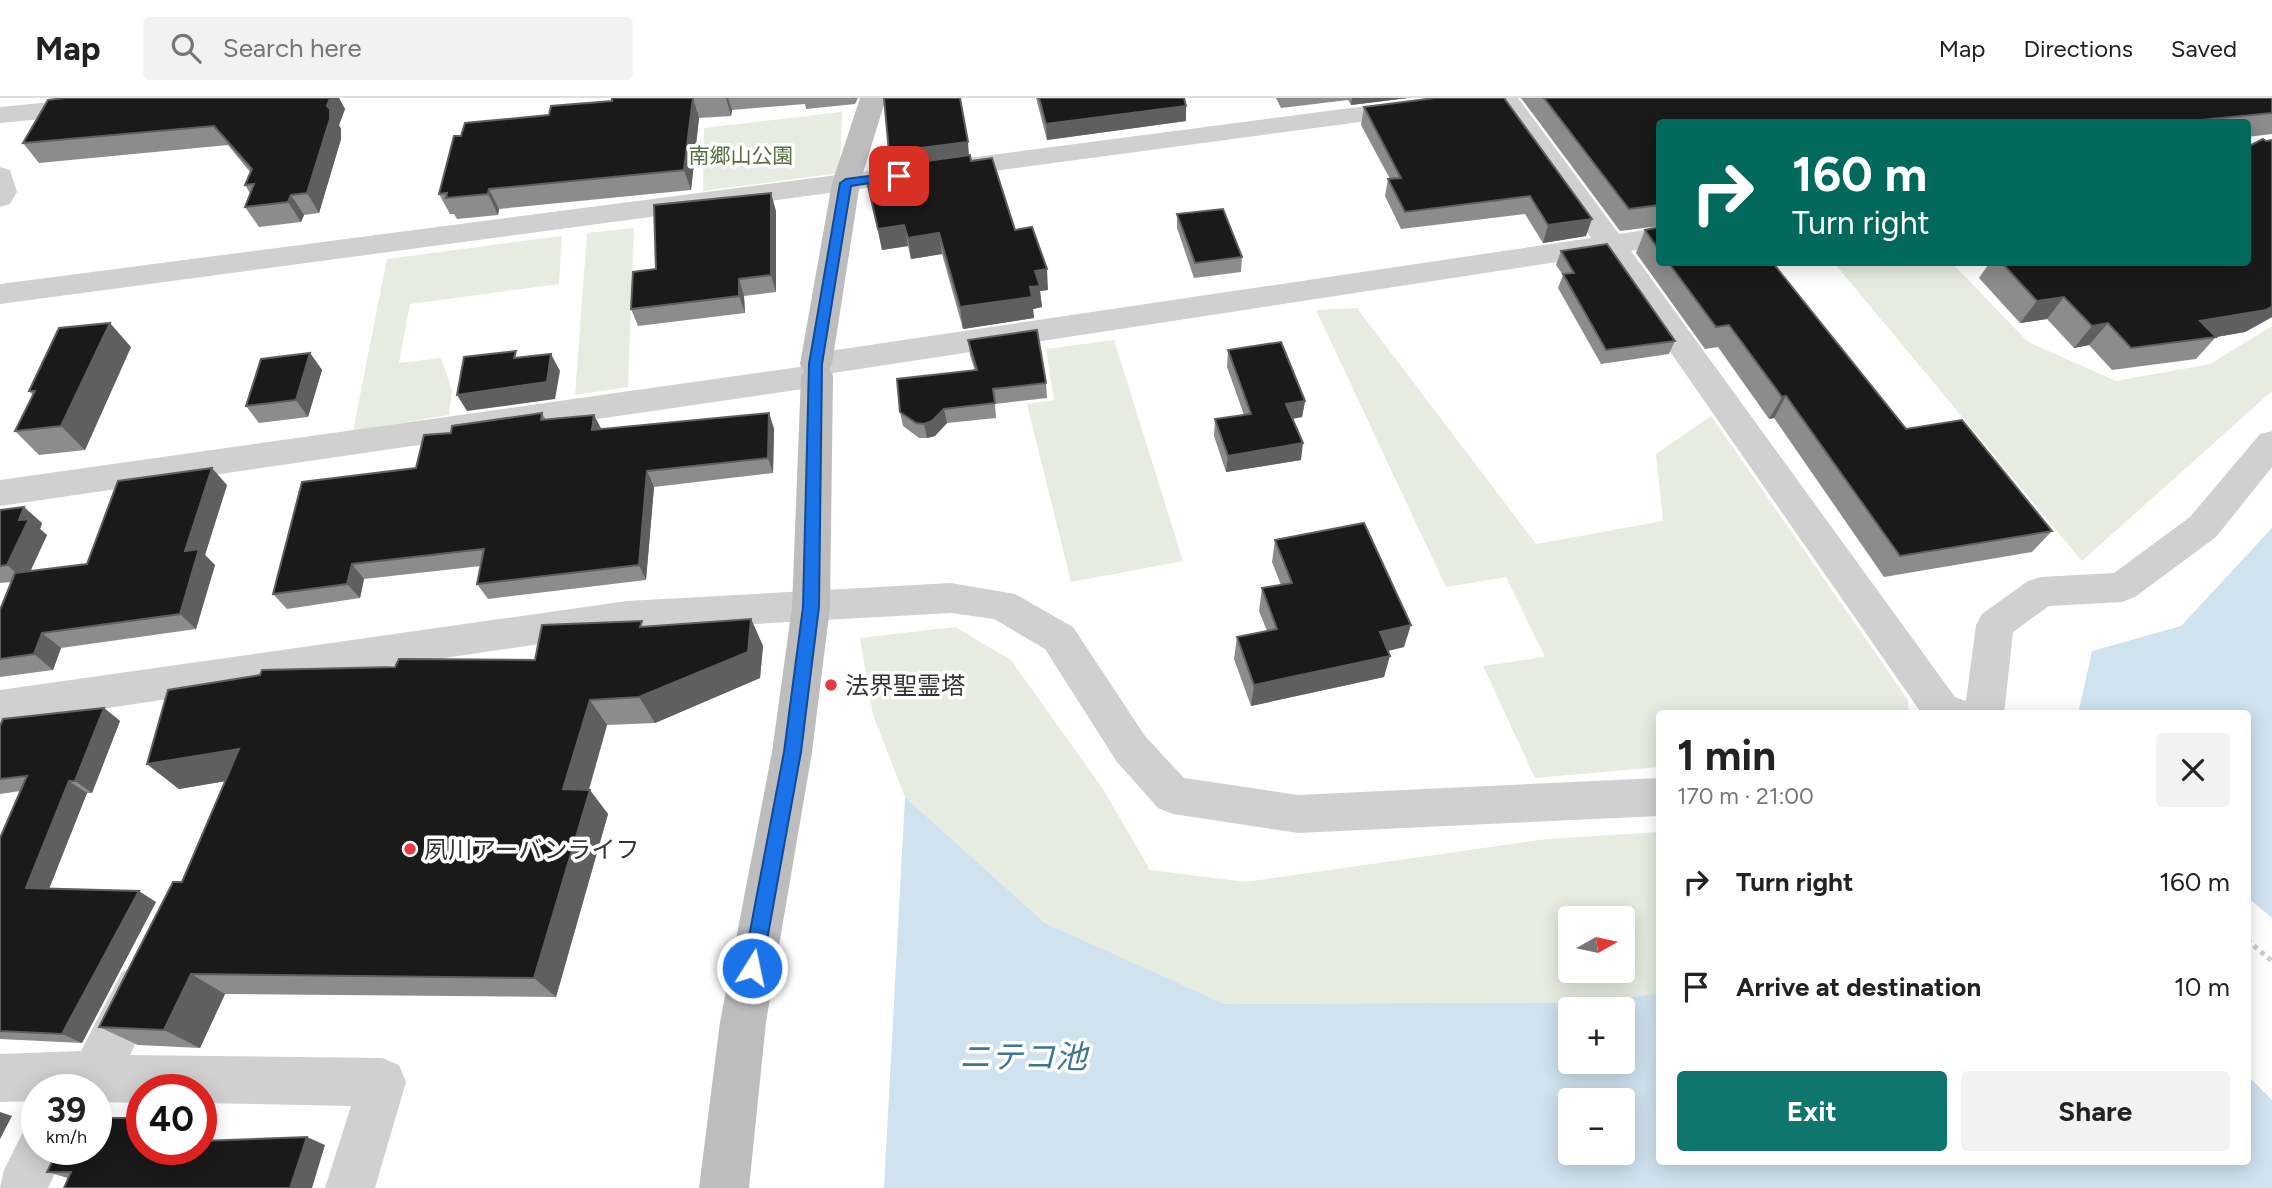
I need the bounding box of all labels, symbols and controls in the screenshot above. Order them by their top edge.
search box [143,17,633,80]
text: Map [35,29,101,68]
icon: search [167,29,205,67]
text: Search here [223,32,362,64]
text: Map [1939,34,1985,63]
text: Directions [2023,34,2133,63]
text: Saved [2171,34,2237,63]
park label: 南郷山公園 [689,143,794,168]
text: 160 m [1792,144,1927,203]
pin [869,146,929,206]
icon: right [1677,147,1768,238]
icon: arrive [880,157,918,195]
text: Turn right [1792,204,1930,242]
place label: 法界聖霊塔 [845,671,965,700]
marker: 法界聖霊塔 [823,677,839,693]
text: 1 min [1677,730,1776,781]
button: close [2156,733,2230,807]
text: 170 m · 21:00 [1677,782,1814,810]
place label: 夙川アーバンライフ [424,835,640,864]
marker: 夙川アーバンライフ [402,841,418,857]
icon: right [1677,863,1715,901]
text: Turn right [1736,866,1853,898]
text: 160 m [2159,866,2230,898]
north arrow [1558,906,1634,984]
map controls [1558,906,1635,1165]
position arrow [715,931,789,1005]
icon: arrive [1677,968,1715,1006]
text: Arrive at destination [1736,971,1981,1003]
text: 10 m [2174,971,2230,1003]
button: + [1558,997,1635,1074]
water label: ニテコ池 [959,1038,1090,1076]
button: Exit [1677,1071,1947,1151]
button: Share [1961,1071,2230,1151]
speed limit sign: 40 [126,1074,217,1165]
button: − [1558,1088,1635,1165]
text: 39 [47,1089,86,1131]
text: km/h [46,1126,87,1148]

